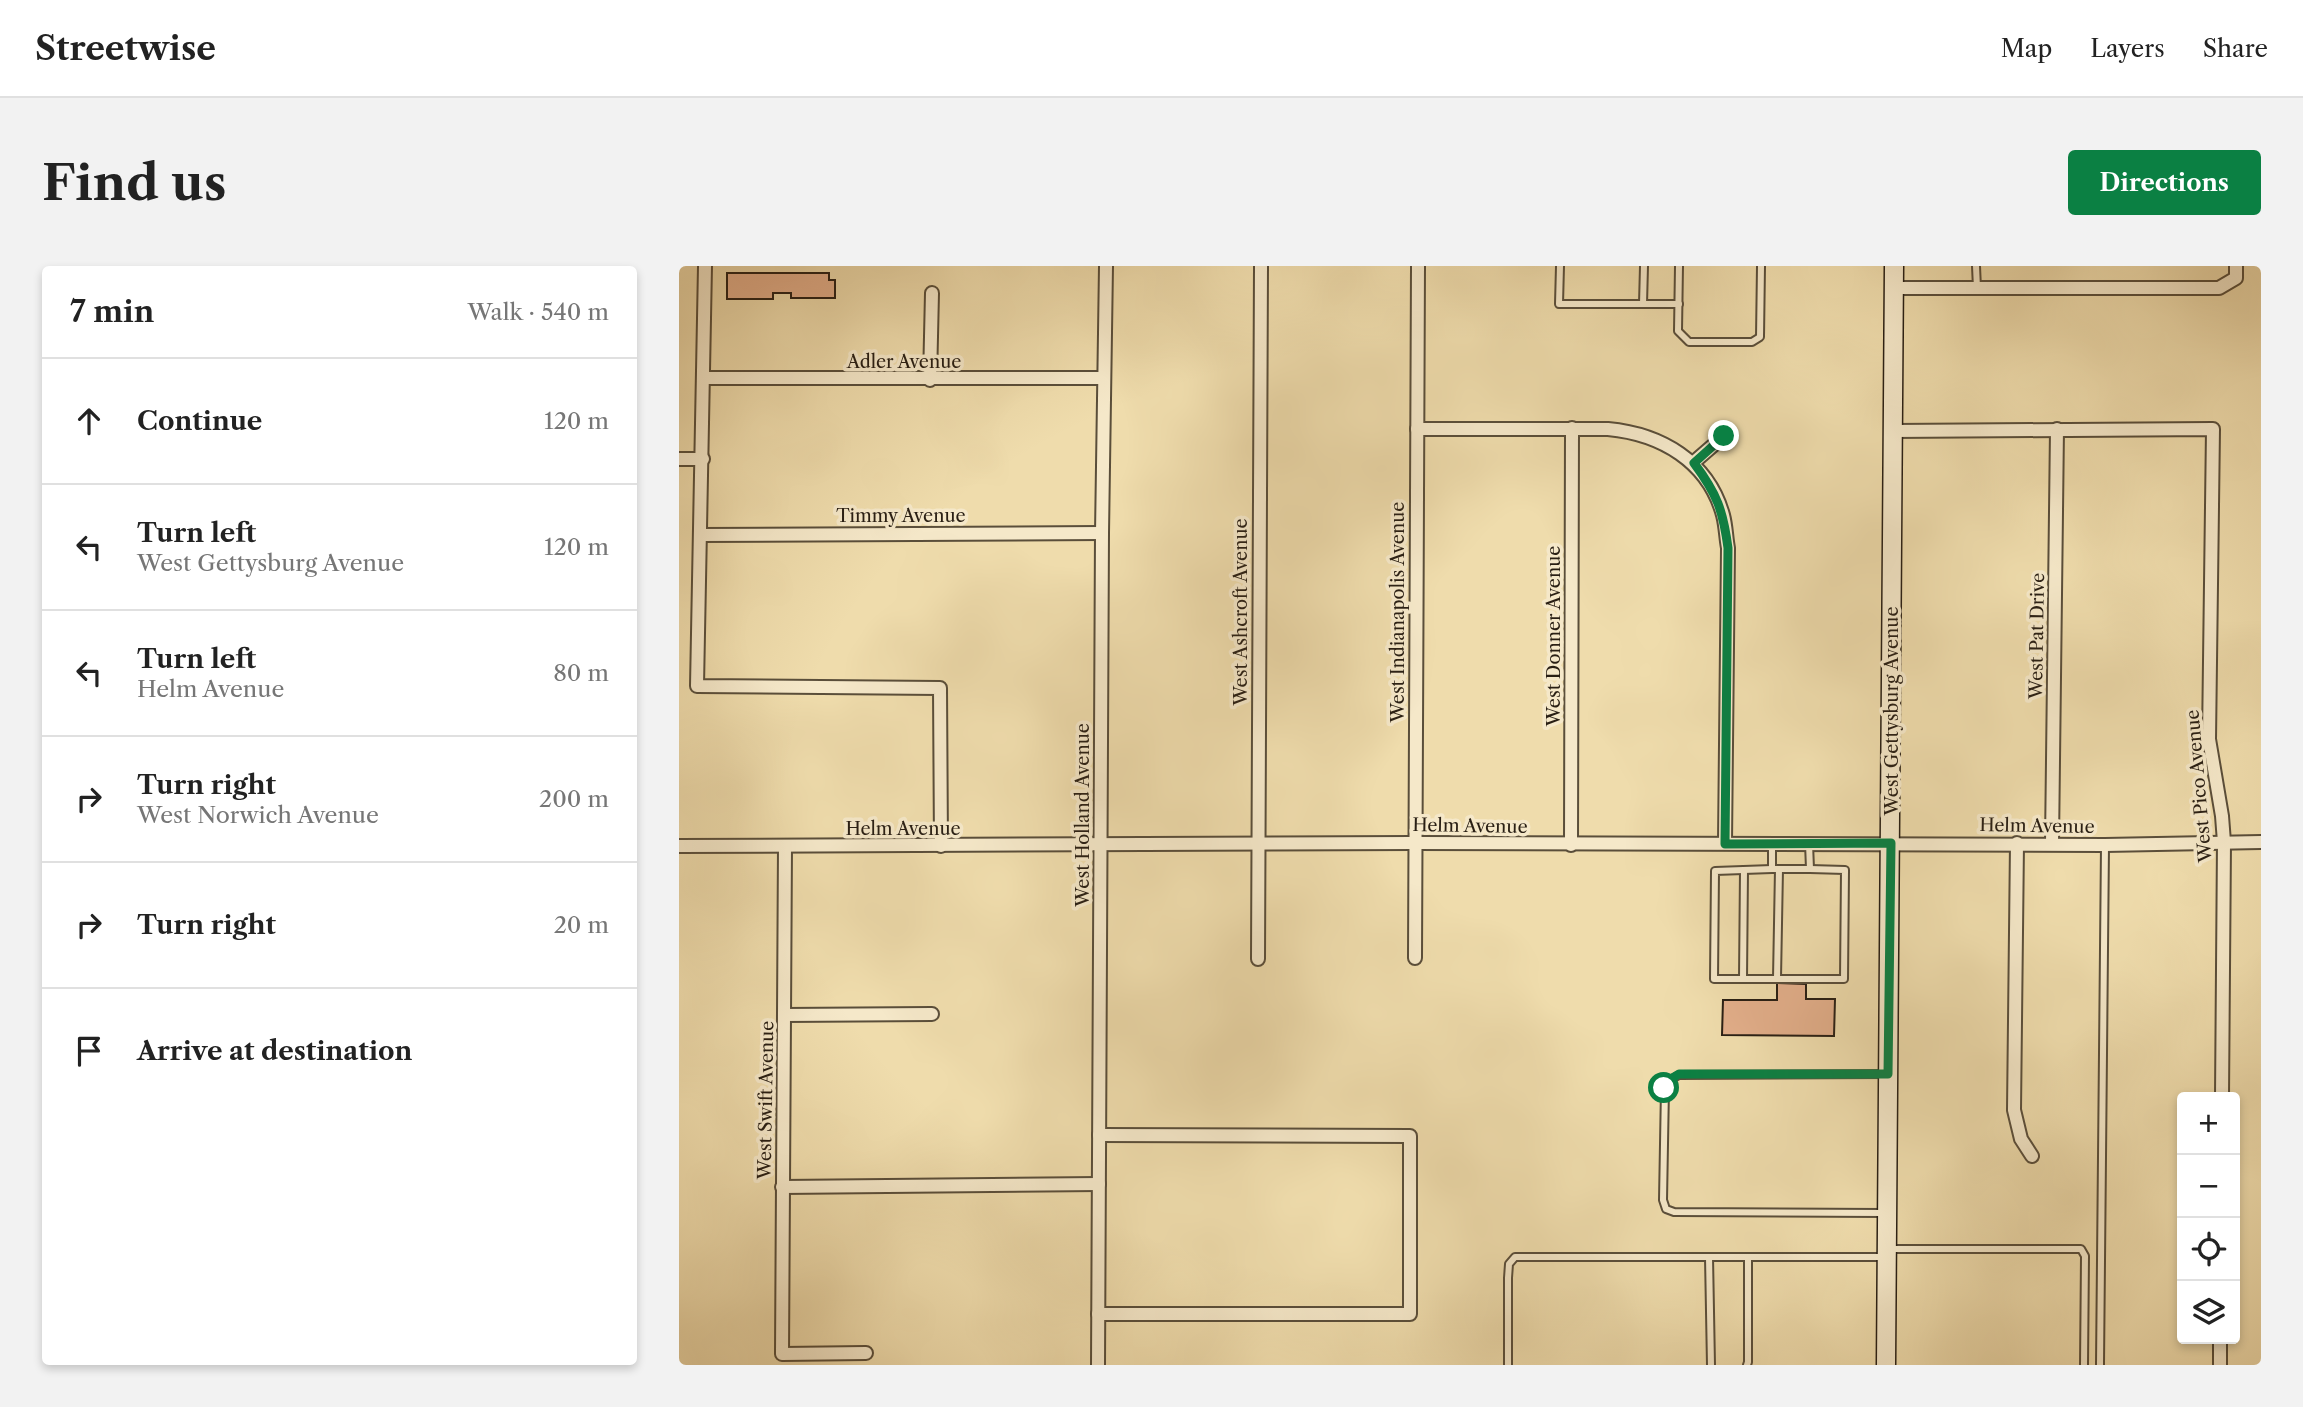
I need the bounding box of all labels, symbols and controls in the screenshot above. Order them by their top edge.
text: Streetwise [35,28,216,69]
text: Map [2001,34,2052,63]
text: Layers [2090,34,2165,63]
text: Share [2203,34,2268,63]
button: Directions [2068,150,2261,215]
text: Find us [42,152,226,213]
text: 7 min [70,293,154,330]
text: Walk · 540 m [467,298,609,326]
street label: Adler Avenue [846,351,961,373]
icon: ahead [70,402,108,440]
text: Continue [137,405,262,437]
text: 120 m [544,407,609,435]
route end [1708,420,1739,451]
street label: West Indianapolis Avenue [1387,502,1409,723]
street label: Timmy Avenue [836,505,966,527]
text: Turn left [137,517,256,549]
street label: West Ashcroft Avenue [1230,518,1252,707]
icon: left [70,528,108,566]
text: 120 m [544,533,609,561]
street label: West Donner Avenue [1543,546,1565,727]
text: West Gettysburg Avenue [137,549,404,577]
street label: West Pat Drive [2025,573,2049,700]
street label: West Gettysburg Avenue [1881,607,1903,816]
text: Turn left [137,643,256,675]
icon: left [70,654,108,692]
text: 80 m [553,659,609,687]
text: Helm Avenue [137,675,284,703]
street label: West Pico Avenue [2181,709,2217,864]
street label: West Holland Avenue [1072,723,1094,908]
text: Turn right [137,769,276,801]
icon: right [70,780,108,818]
text: 200 m [539,785,609,813]
text: West Norwich Avenue [137,801,379,829]
street label: Helm Avenue [1412,814,1528,838]
street label: Helm Avenue [1979,814,2095,838]
street label: Helm Avenue [845,818,961,840]
icon: right [70,906,108,944]
text: Turn right [137,909,276,941]
text: 20 m [554,911,609,939]
street label: West Swift Avenue [754,1020,778,1181]
icon: arrive [70,1032,108,1070]
text: Arrive at destination [137,1035,412,1067]
route start [1648,1072,1679,1103]
map controls [2177,1092,2240,1344]
button: + [2177,1092,2240,1155]
button: − [2177,1155,2240,1218]
button: locate [2177,1218,2240,1281]
button: layers [2177,1281,2240,1344]

